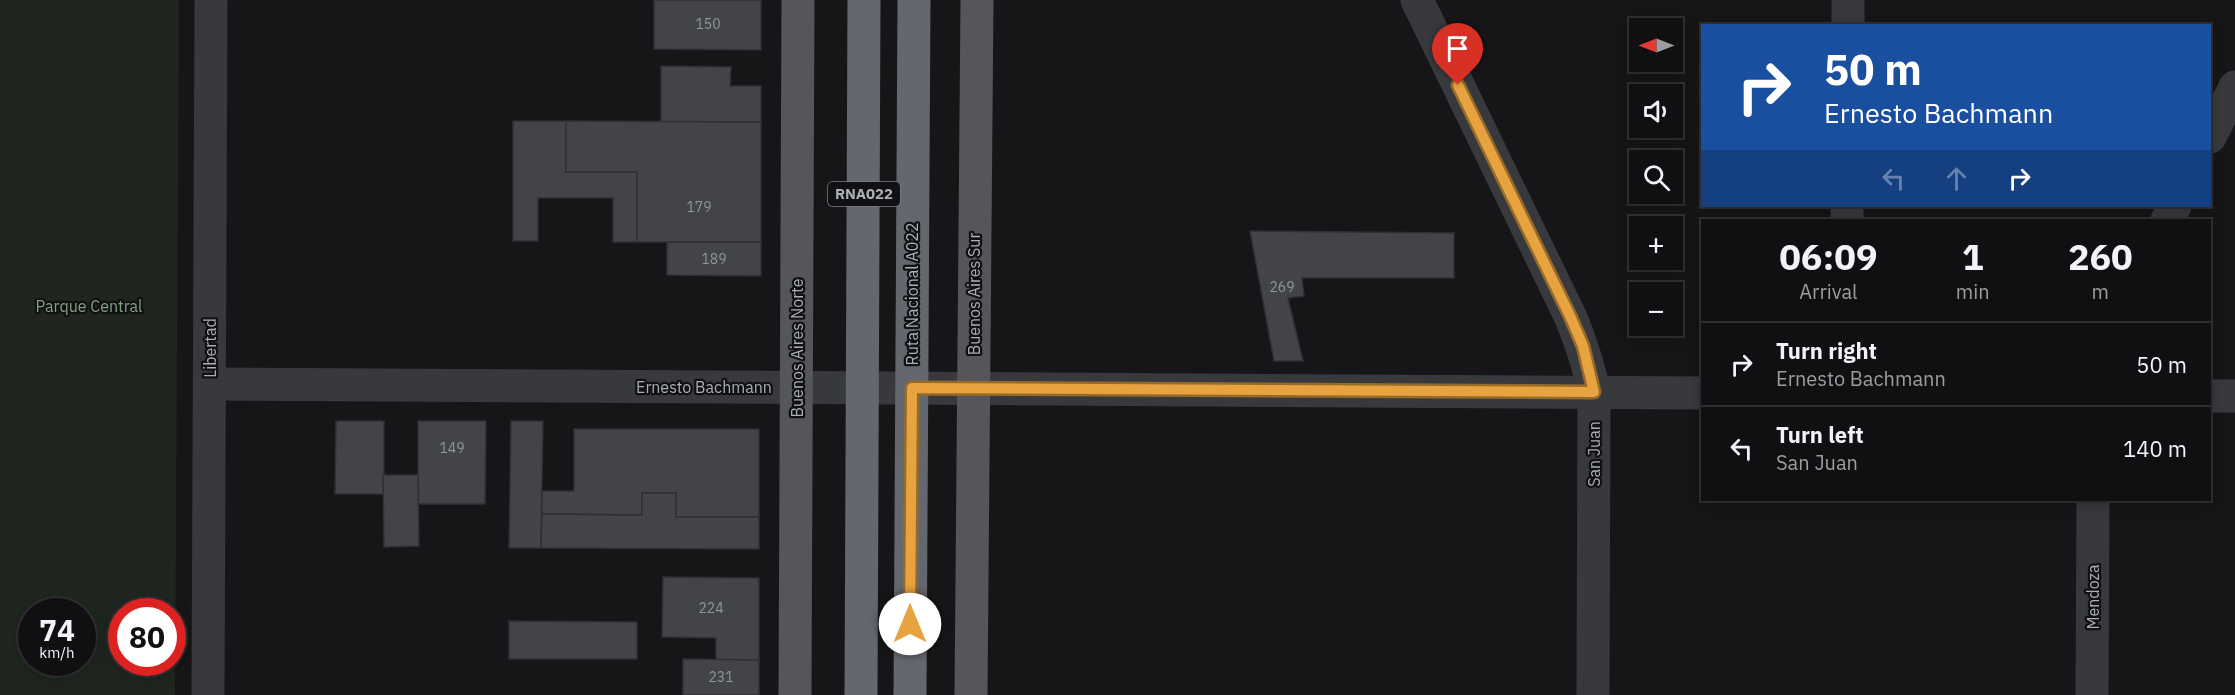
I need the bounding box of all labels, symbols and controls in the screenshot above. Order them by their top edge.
house number: 150 [695,15,721,33]
north arrow [1629,18,1683,72]
map controls [1629,18,1683,336]
pin [1432,23,1483,85]
icon: arrive [1441,32,1474,65]
text: 50 m [1824,42,1922,97]
icon: right [1725,48,1803,126]
button: sound [1629,84,1683,138]
text: Ernesto Bachmann [1824,95,2053,130]
button: search [1629,150,1683,204]
icon: left [1877,162,1910,195]
icon: ahead [1940,162,1973,195]
icon: right [2003,162,2036,195]
road number: RNA022 [828,182,900,206]
house number: 179 [686,198,712,216]
button: + [1629,216,1683,270]
street label: Ruta Nacional A022 [902,223,922,365]
street label: Buenos Aires Sur [964,233,984,355]
text: 06:09 [1779,233,1878,280]
text: 1 [1962,233,1984,280]
text: 260 [2068,233,2133,280]
house number: 189 [701,250,727,268]
street label: Buenos Aires Norte [787,278,807,417]
house number: 269 [1269,278,1295,296]
text: Arrival [1799,278,1858,305]
text: min [1956,278,1990,305]
text: m [2092,278,2109,305]
button: − [1629,282,1683,336]
park label: Parque Central [36,296,142,316]
street label: Libertad [200,318,220,378]
text: Turn right [1776,336,1877,365]
icon: right [1725,348,1758,381]
text: 50 m [2136,350,2187,379]
text: Ernesto Bachmann [1776,365,1946,392]
street label: Ernesto Bachmann [636,377,772,397]
text: Turn left [1776,420,1864,449]
street label: San Juan [1584,421,1604,487]
icon: left [1725,432,1758,465]
text: 140 m [2123,434,2187,463]
house number: 149 [439,439,465,457]
text: San Juan [1776,449,1858,476]
street label: Mendoza [2083,564,2103,630]
position arrow [878,592,942,656]
speed limit sign: 80 [108,598,186,676]
house number: 224 [698,599,724,617]
text: 74 [39,610,75,649]
text: km/h [39,643,75,662]
house number: 231 [708,668,734,686]

